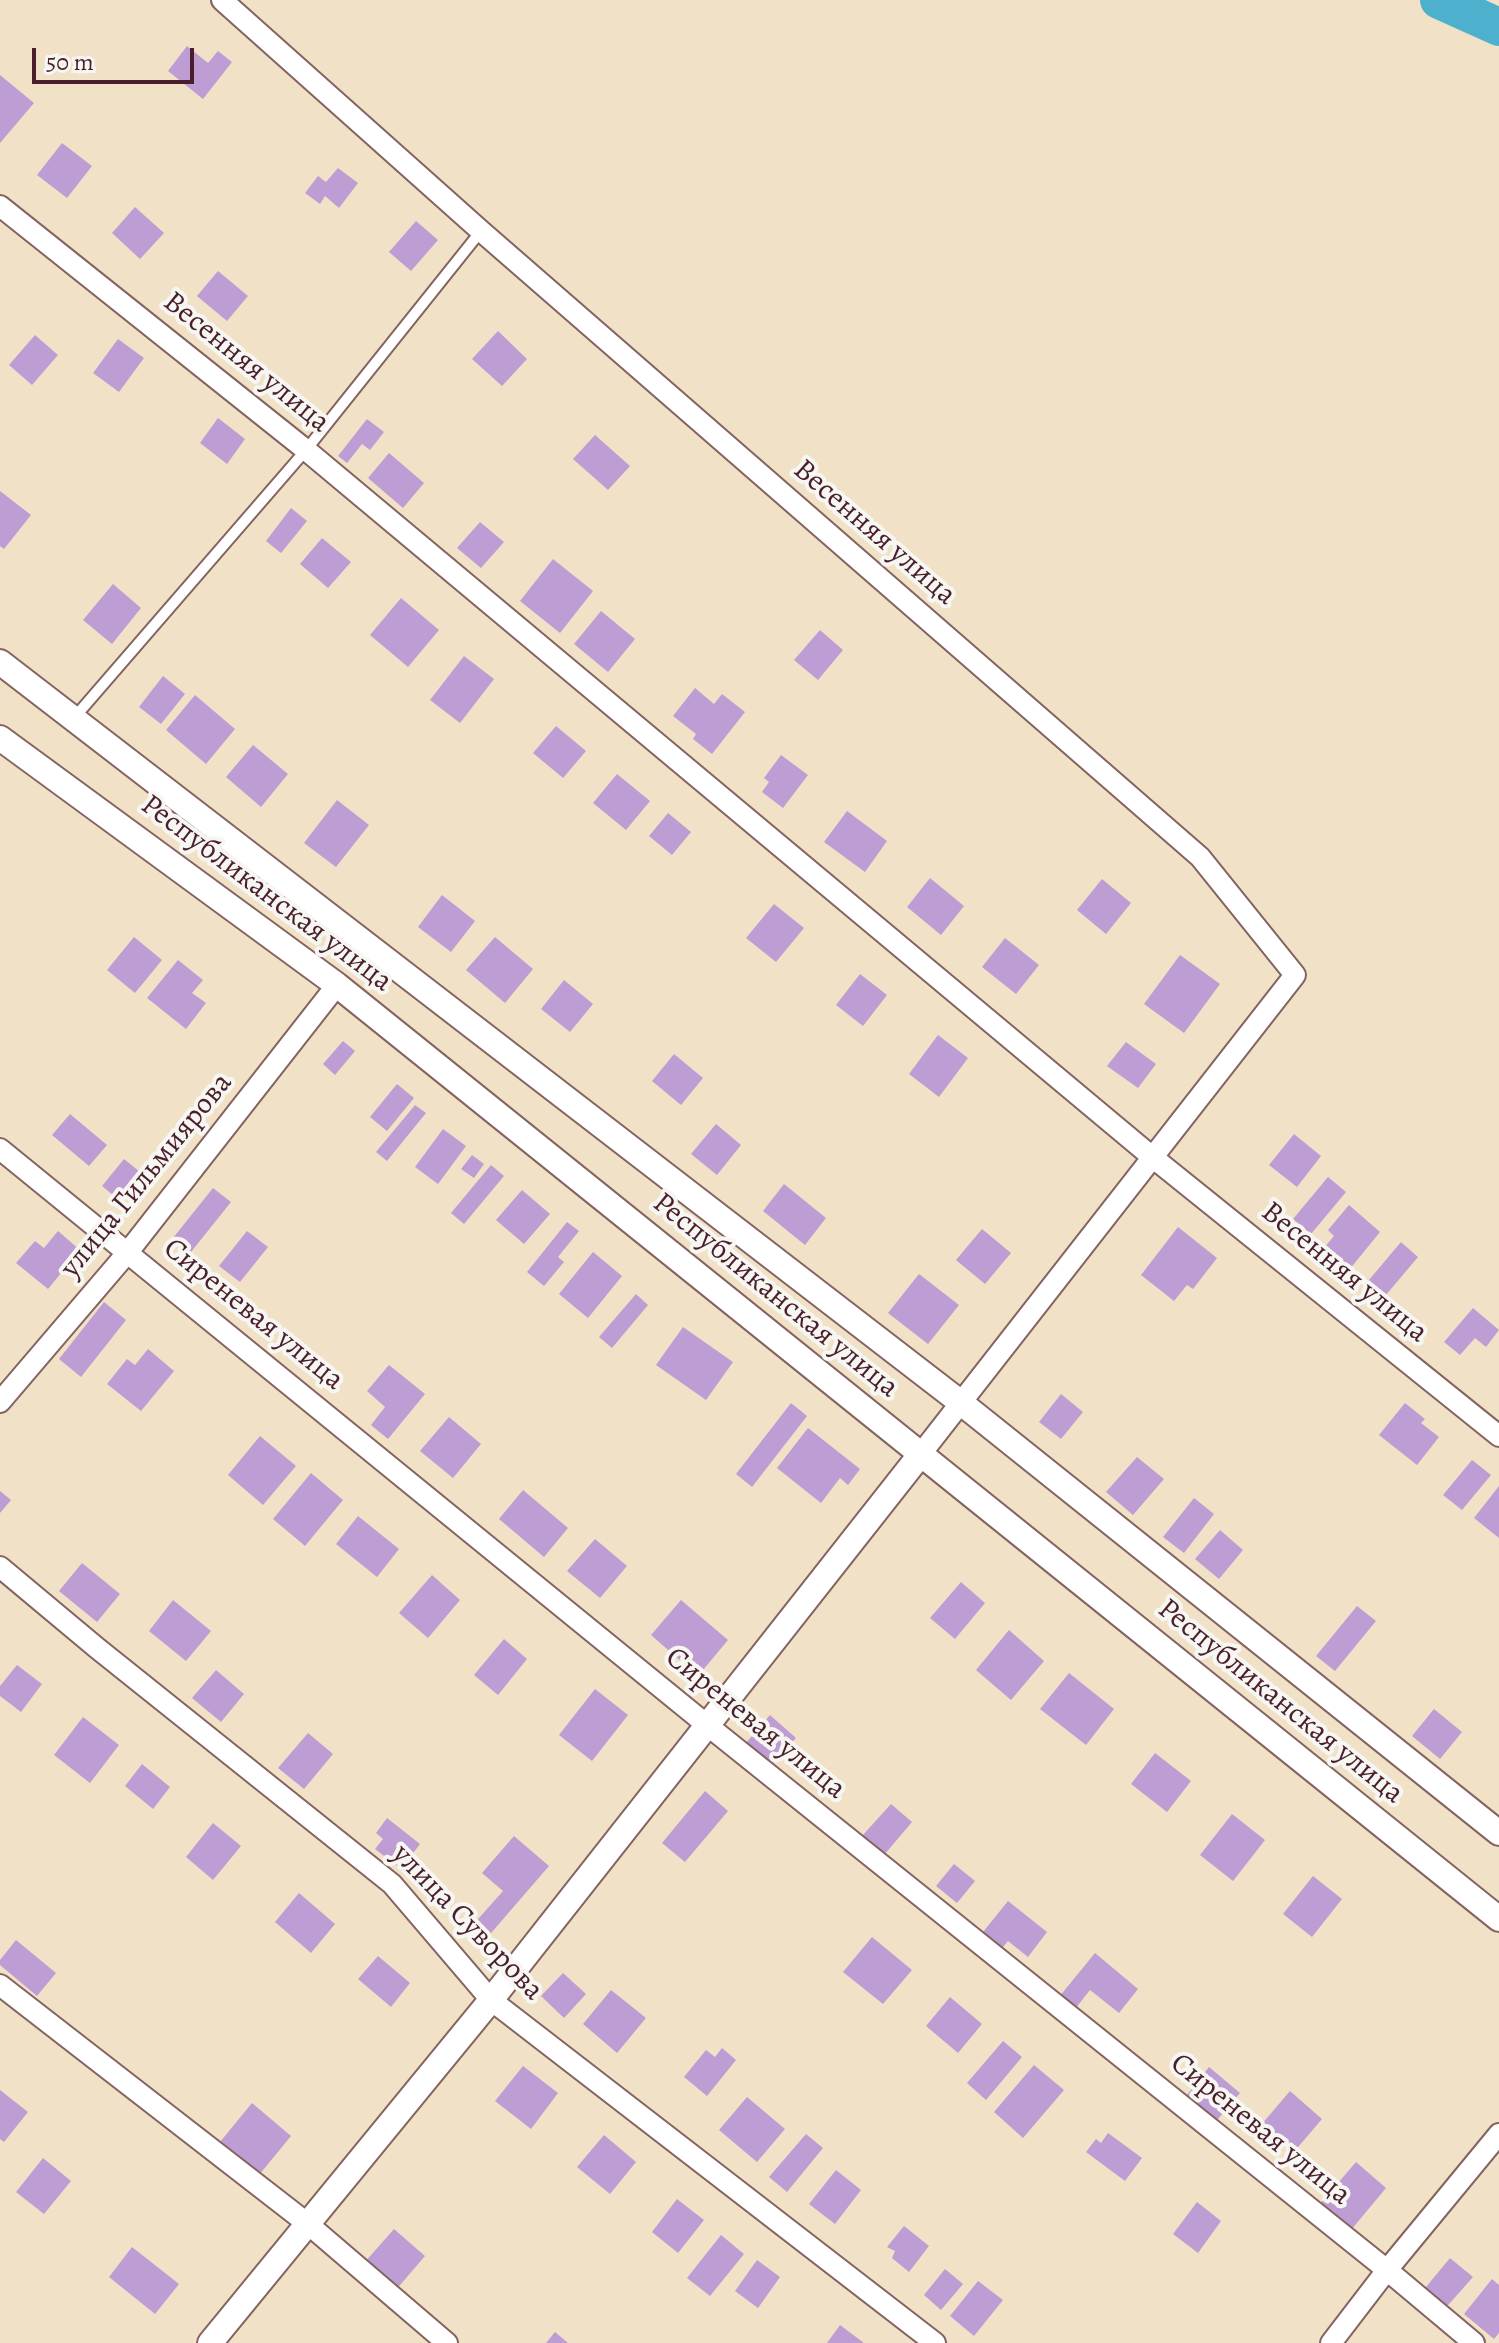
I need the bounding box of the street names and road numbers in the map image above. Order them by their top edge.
street label: Весенняя улица [155,285,337,441]
street label: Весенняя улица [785,453,963,613]
street label: Республиканская улица [133,788,399,1000]
street label: улица Гильмиярова [53,1066,241,1286]
street label: Республиканская улица [645,1186,905,1406]
street label: Весенняя улица [1253,1195,1435,1351]
street label: Сиреневая улица [156,1231,350,1399]
street label: Республиканская улица [1150,1592,1410,1812]
street label: Сиреневая улица [658,1640,852,1808]
street label: улица Суворова [384,1837,550,2009]
street label: Сиреневая улица [1163,2046,1357,2214]

